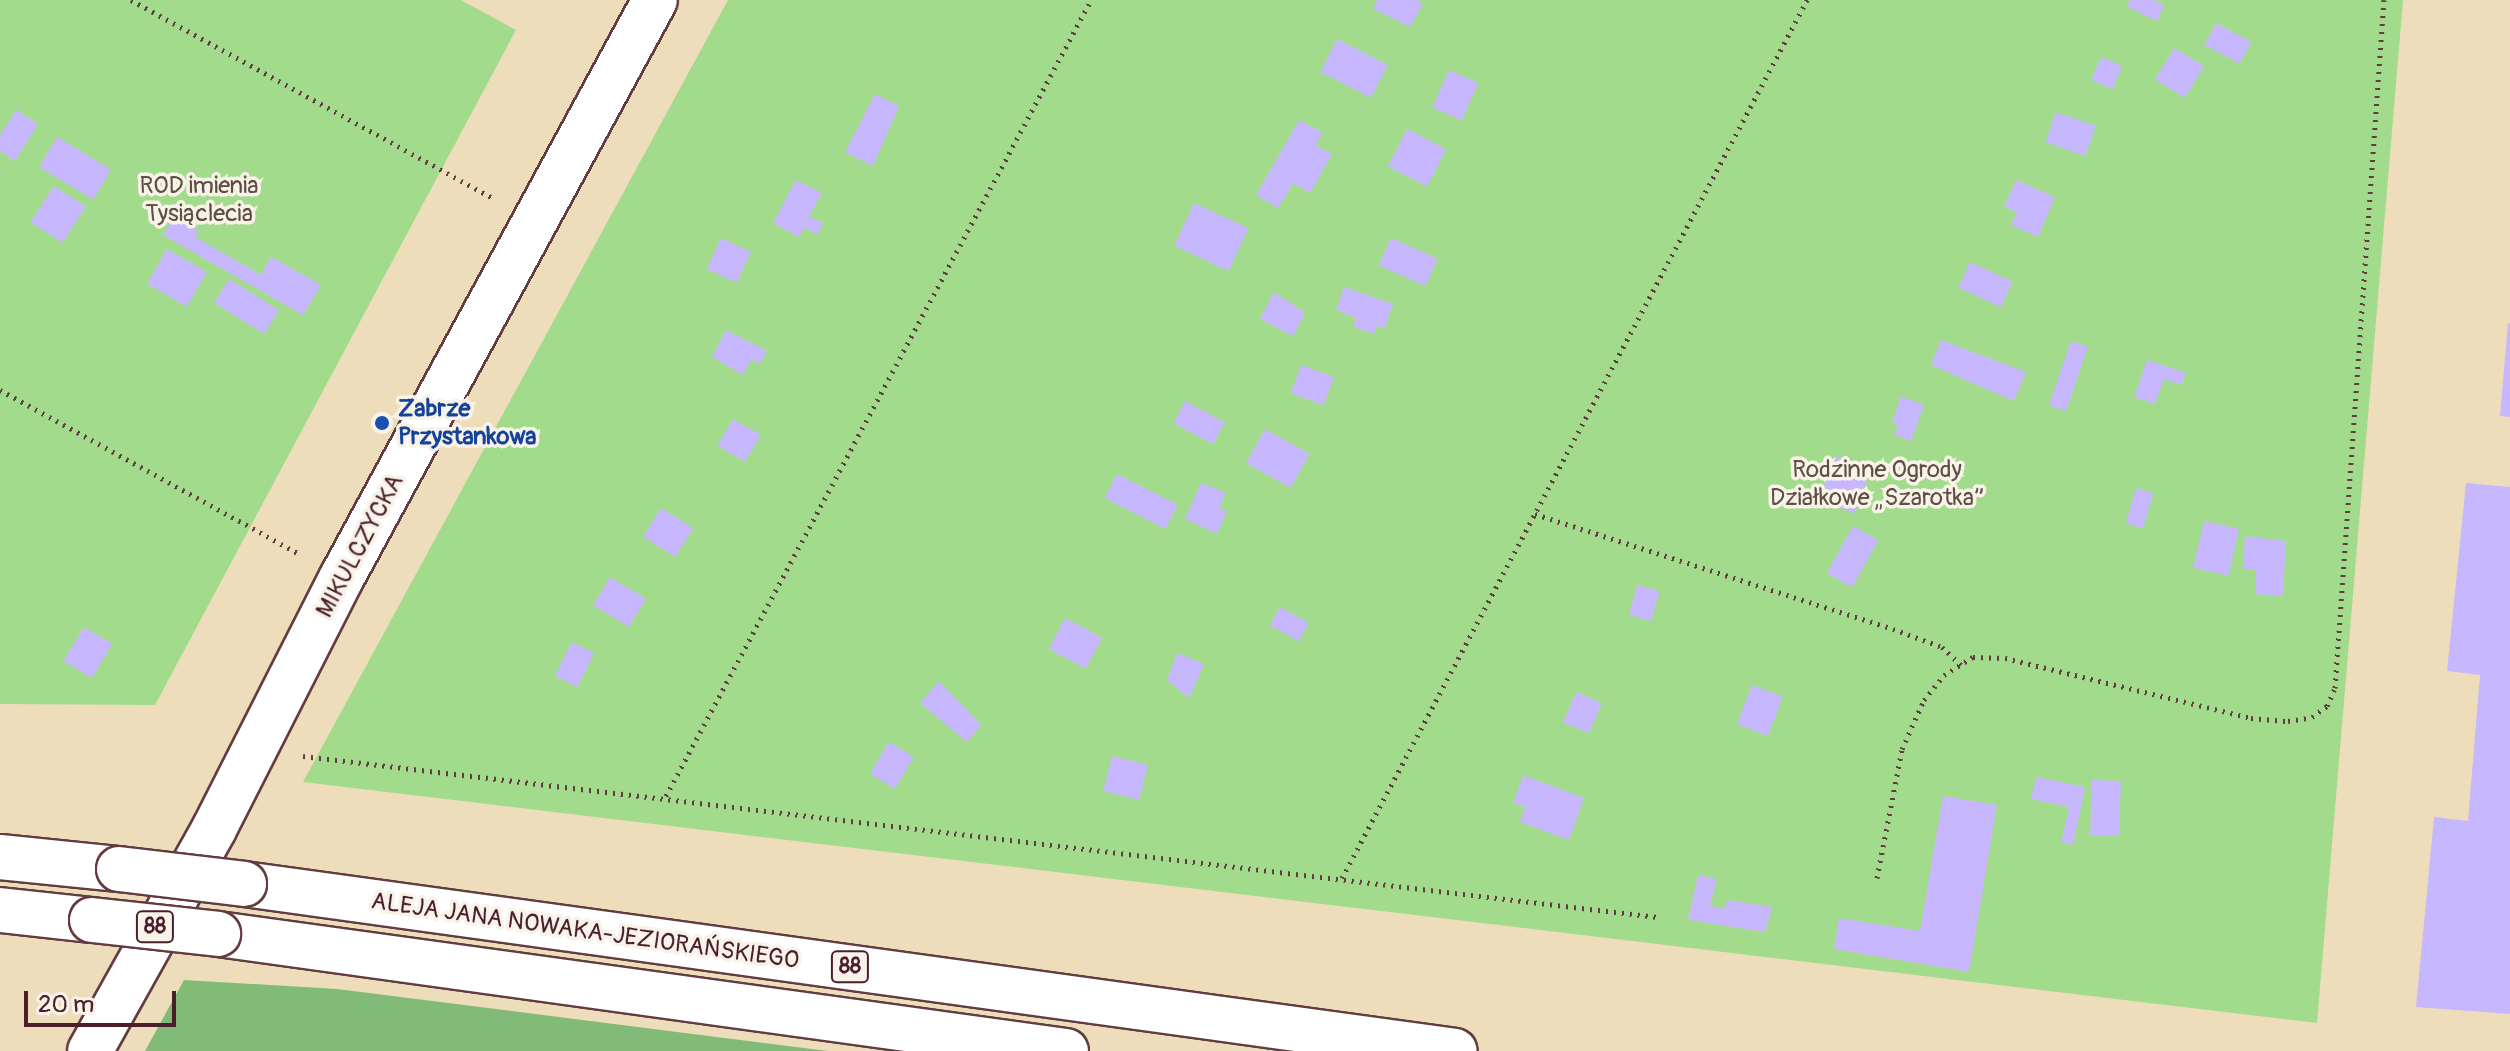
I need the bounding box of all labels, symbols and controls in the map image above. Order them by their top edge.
park label: ROD imienia Tysiąclecia [139,172,259,228]
place label: Zabrze Przystankowa [398,395,537,451]
marker: Zabrze Przystankowa [373,414,391,432]
park label: Rodzinne Ogrody Działkowe „Szarotka” [1770,456,1984,512]
street label: MIKULCZYCKA [310,470,410,622]
street label: ALEJA JANA NOWAKA-JEZIORAŃSKIEGO [369,887,801,975]
road number: 88 [135,909,175,945]
road number: 88 [830,949,870,985]
scale bar [28,975,180,1025]
text: 20 m [38,990,94,1019]

